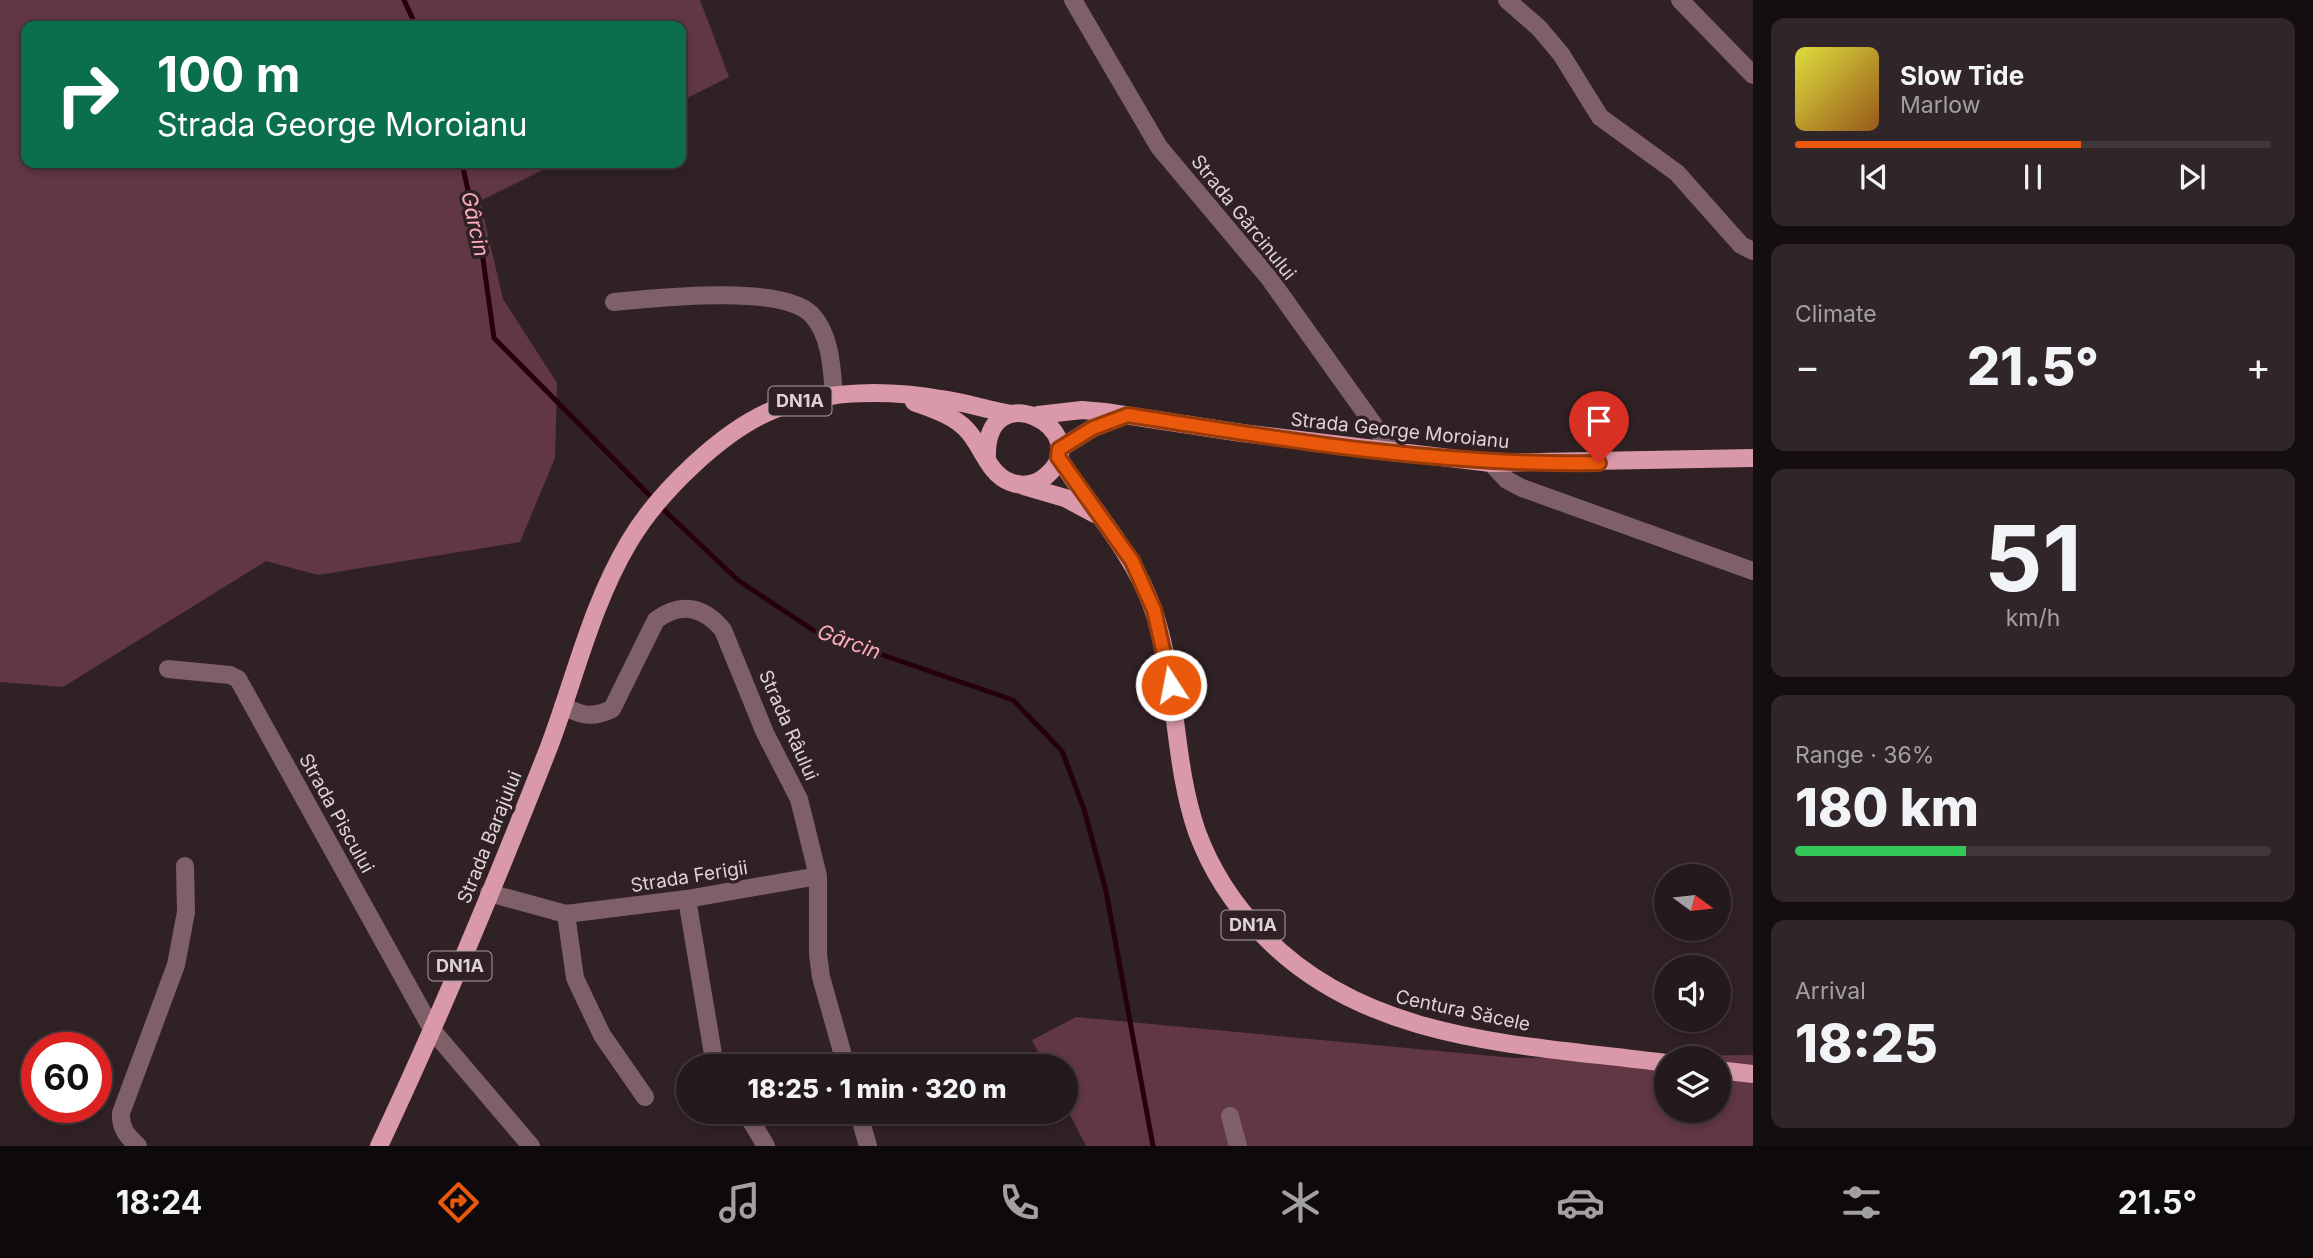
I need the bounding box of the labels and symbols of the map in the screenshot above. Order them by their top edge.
street label: Strada Gârcinului [1186,150,1301,284]
water label: Gârcin [456,189,495,259]
road number: DN1A [768,386,832,416]
pin [1569,391,1629,463]
street label: Strada George Moroianu [1289,408,1511,453]
water label: Gârcin [814,619,884,665]
position arrow [1134,648,1208,722]
street label: Strada Râului [754,666,823,784]
street label: Strada Piscului [294,749,379,877]
street label: Strada Barajului [452,767,527,907]
street label: Strada Ferigii [629,856,749,897]
north arrow [1654,864,1731,942]
road number: DN1A [1222,910,1284,940]
road number: DN1A [428,951,491,981]
street label: Centura Săcele [1393,985,1532,1036]
speed limit sign: 60 [21,1032,112,1123]

